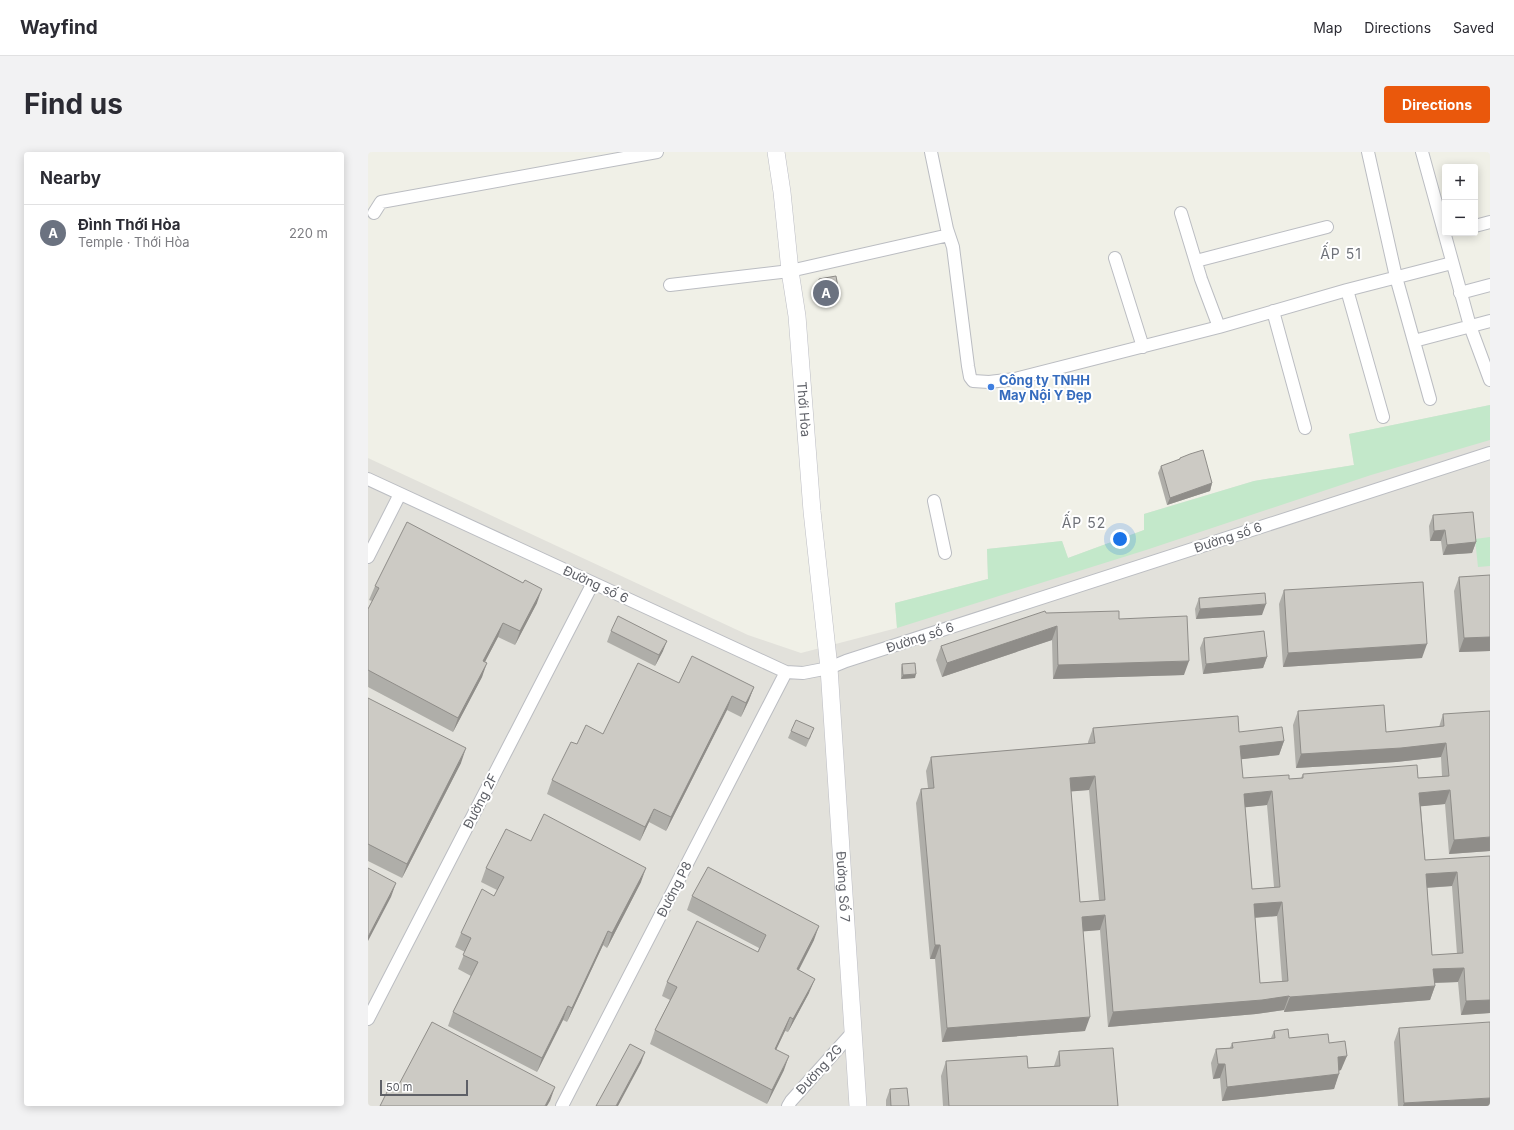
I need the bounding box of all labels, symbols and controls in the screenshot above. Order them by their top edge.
text: Wayfind [20,16,98,39]
text: Map [1313,19,1342,36]
text: Directions [1364,19,1431,36]
text: Saved [1453,19,1494,36]
button: Directions [1384,86,1490,123]
text: Find us [24,87,123,121]
map controls [1442,164,1478,236]
button: + [1442,164,1478,200]
text: Nearby [40,168,101,188]
button: − [1442,200,1478,236]
text: Đình Thới Hòa [78,215,181,234]
text: A [48,225,58,241]
text: 220 m [289,225,328,241]
text: Temple · Thới Hòa [78,234,190,250]
district label: ẤP 51 [1320,242,1362,262]
pin: A [813,278,839,308]
place label: Công ty TNHH May Nội Y Đẹp [999,372,1092,403]
street label: Thới Hòa [794,381,814,438]
marker: Công ty TNHH May Nội Y Đẹp [986,382,996,392]
district label: ẤP 52 [1062,511,1106,531]
street label: Đường số 6 [1192,519,1264,555]
your location [1110,529,1130,549]
street label: Đường số 6 [561,562,631,606]
street label: Đường số 6 [884,619,956,655]
street label: Đường 2F [459,771,501,831]
street label: Đường Số 7 [833,851,854,923]
street label: Đường P8 [653,858,695,920]
street label: Đường 2G [792,1041,846,1097]
scale bar [380,1078,468,1097]
text: 50 m [386,1080,412,1094]

